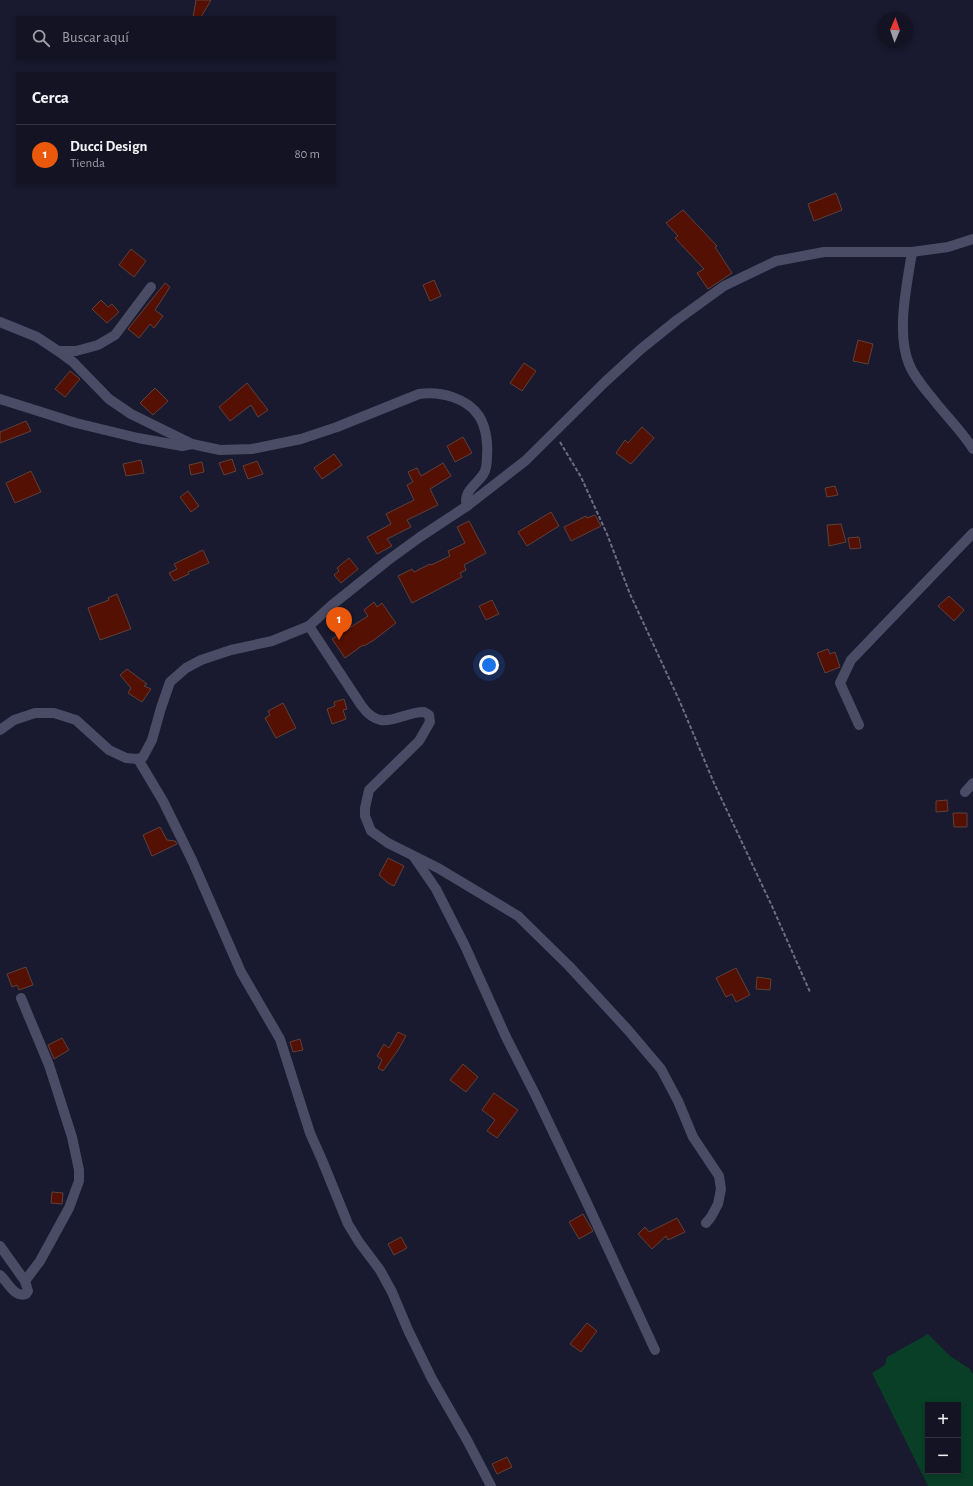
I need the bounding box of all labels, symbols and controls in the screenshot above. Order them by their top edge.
north arrow [877,12,913,48]
search box [16,16,336,60]
icon: search [30,27,52,49]
text: Buscar aquí [62,30,129,45]
text: Cerca [32,89,69,106]
text: Ducci Design [70,139,147,154]
text: 1 [43,148,47,161]
text: 80 m [294,148,320,161]
text: Tienda [70,157,105,170]
pin: 1 [326,607,352,640]
your location [479,655,499,675]
map controls [925,1402,961,1474]
button: + [925,1402,961,1438]
button: − [925,1438,961,1474]

